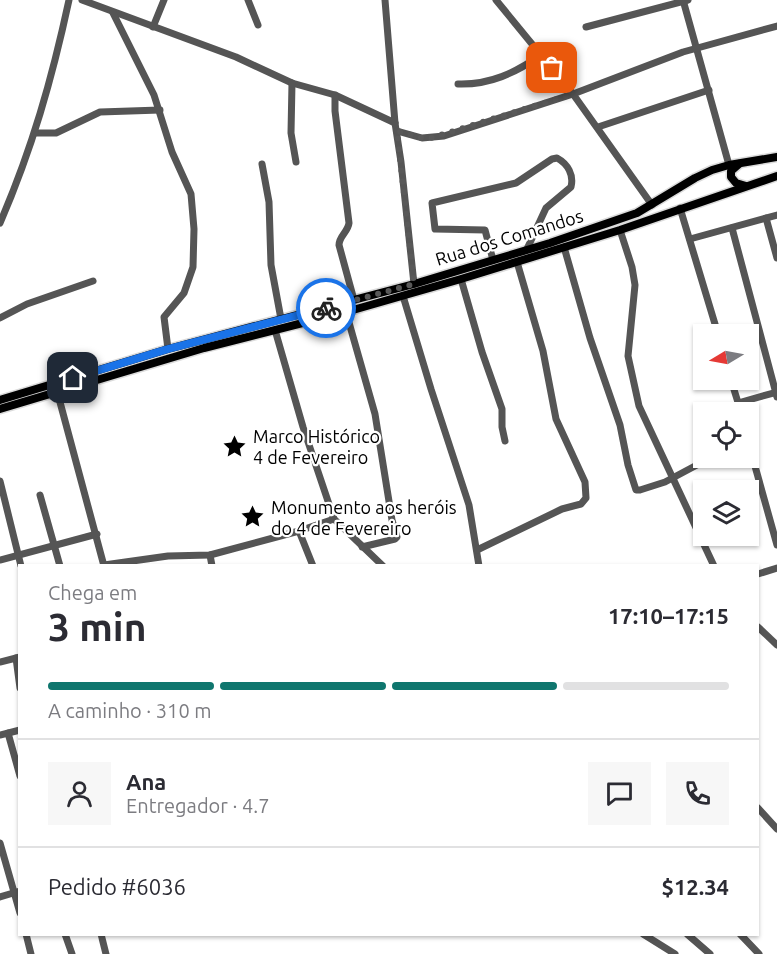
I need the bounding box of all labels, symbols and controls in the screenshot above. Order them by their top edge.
pin [526,42,577,93]
icon: bag [535,51,568,84]
street label: Rua dos Comandos [433,205,585,269]
courier [296,278,356,338]
icon: bike [310,292,343,325]
north arrow [693,324,759,390]
map controls [693,324,759,546]
pin [47,352,98,403]
icon: home [56,361,89,394]
button: locate [693,402,759,468]
place label: Marco Histórico 4 de Fevereiro [253,426,380,467]
place icon: Marco Histórico 4 de Fevereiro [222,433,248,459]
button: layers [693,480,759,546]
place label: Monumento aos heróis do 4 de Fevereiro [271,497,457,538]
place icon: Monumento aos heróis do 4 de Fevereiro [240,504,266,530]
text: Chega em [48,581,137,604]
text: 17:10–17:15 [608,603,729,628]
text: 3 min [48,605,147,648]
text: A caminho · 310 m [48,699,212,722]
button: person [48,762,111,825]
button: chat [588,762,651,825]
button: phone [666,762,729,825]
text: Ana [126,769,166,794]
text: Entregador · 4.7 [126,794,269,817]
text: Pedido #6036 [48,874,186,899]
text: $12.34 [662,874,729,899]

